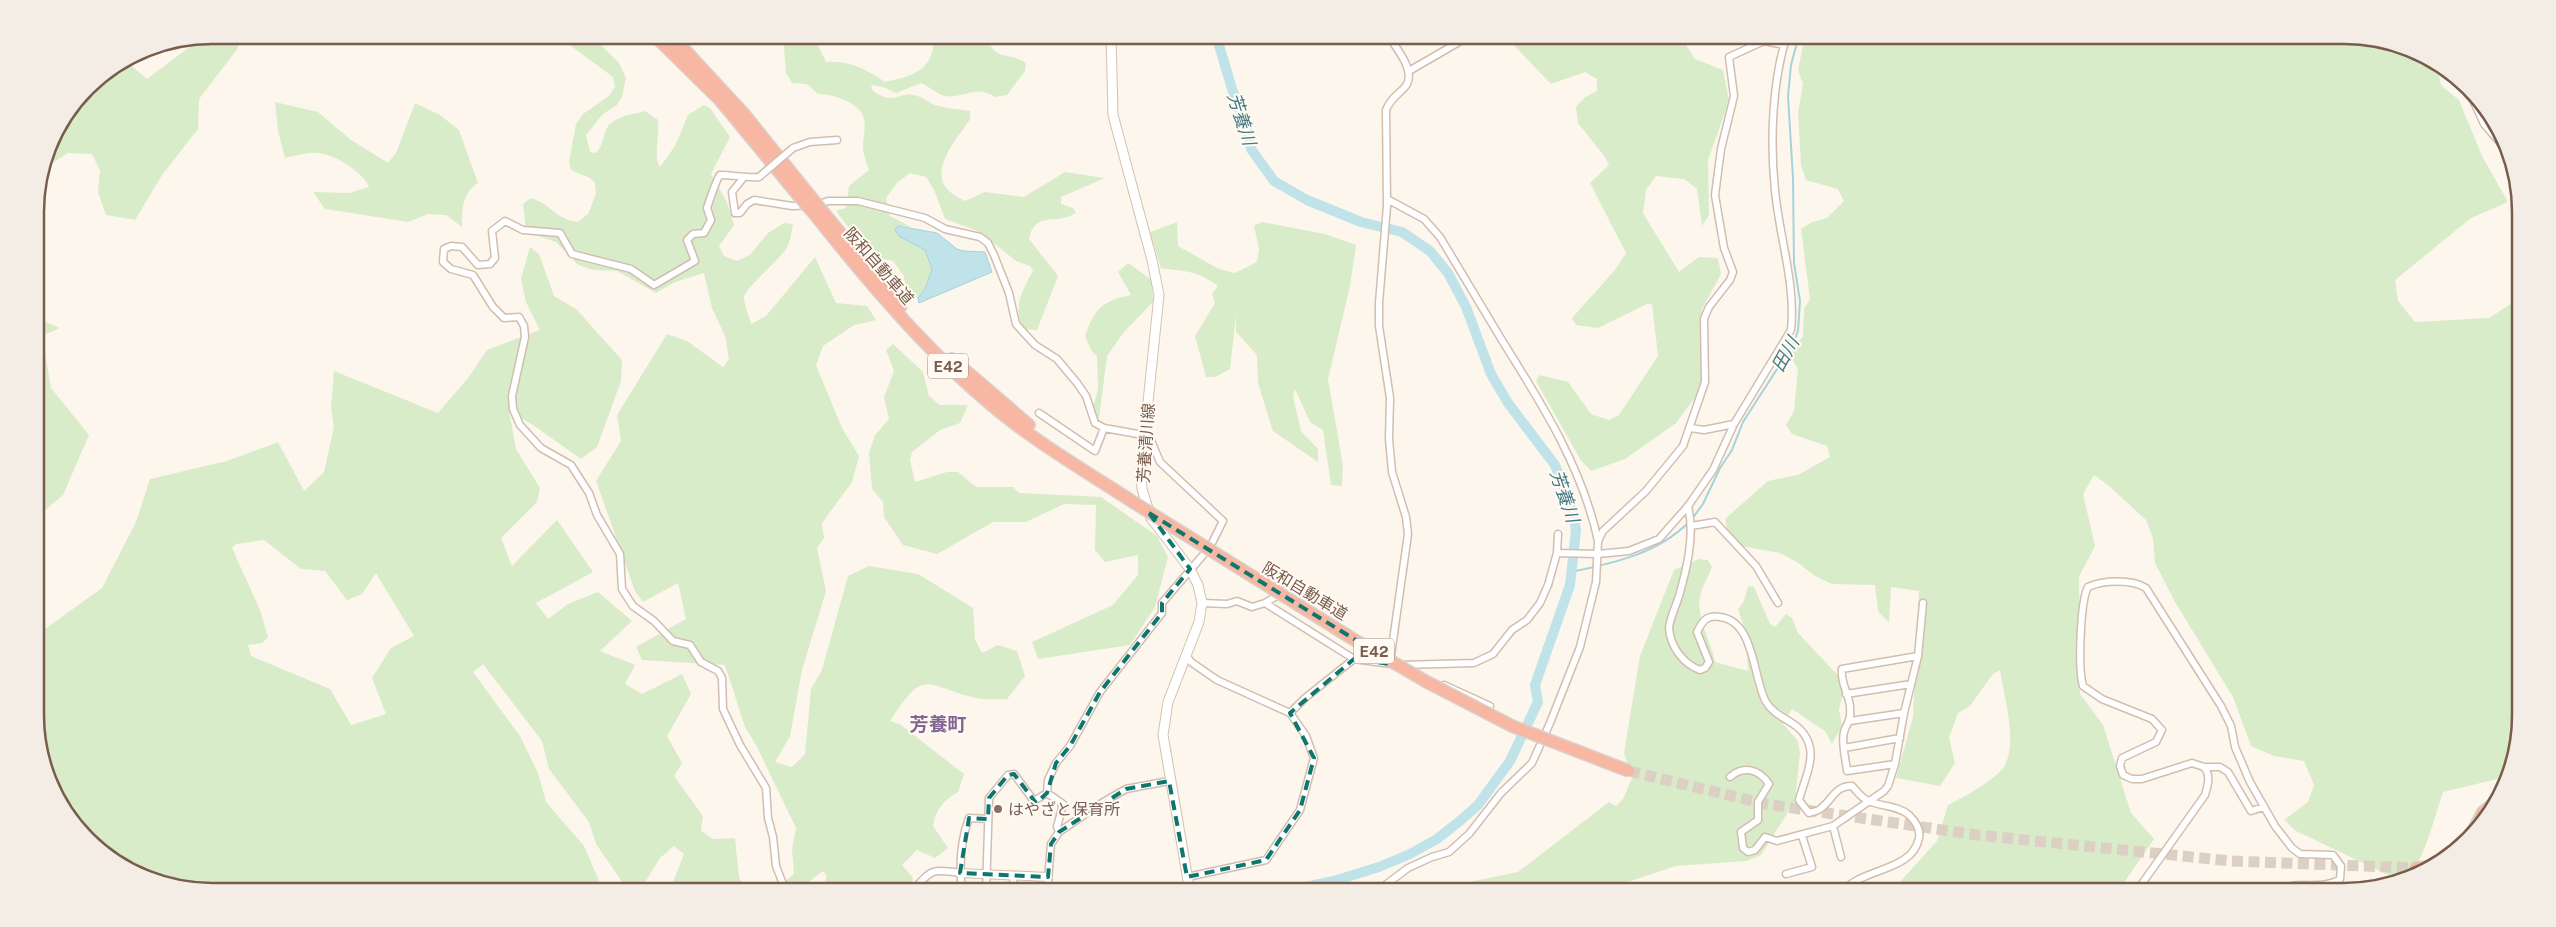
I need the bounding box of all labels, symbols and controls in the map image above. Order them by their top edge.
water label: 芳養川 [1224,90,1261,150]
street label: 阪和自動車道 [840,224,918,308]
water label: 田川 [1767,331,1804,375]
road number: E42 [928,354,968,378]
street label: 芳養清川線 [1134,402,1158,484]
water label: 芳養川 [1546,467,1584,527]
street label: 阪和自動車道 [1259,558,1351,624]
road number: E42 [1354,638,1394,664]
district label: 芳養町 [909,713,967,735]
place label: はやざと保育所 [1008,800,1120,819]
marker: はやざと保育所 [992,803,1004,815]

